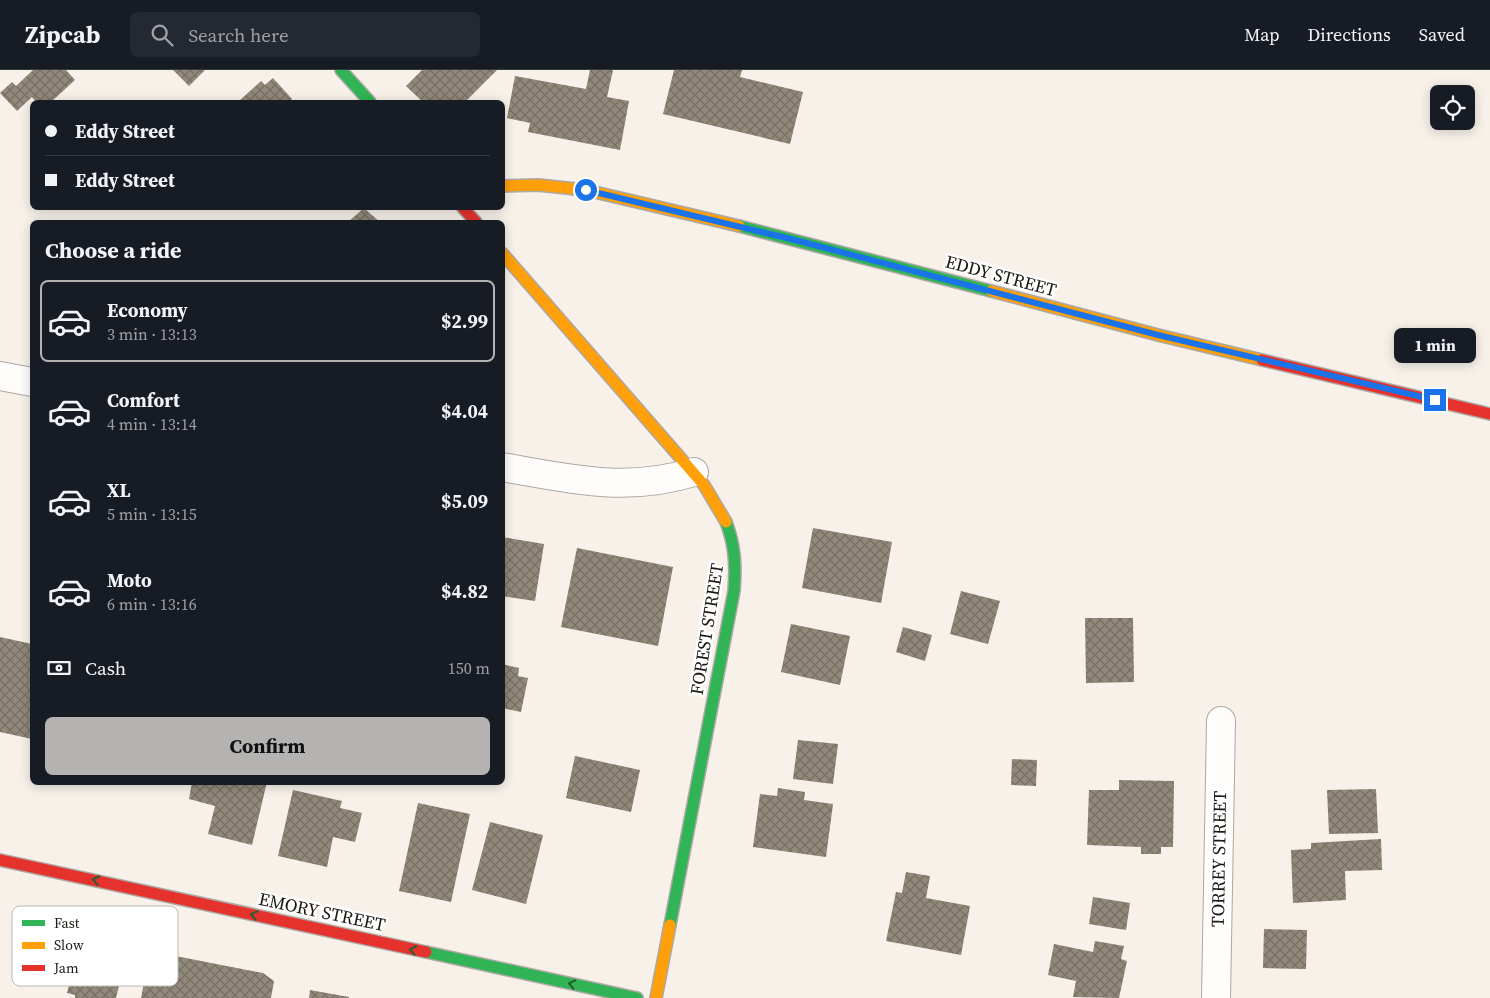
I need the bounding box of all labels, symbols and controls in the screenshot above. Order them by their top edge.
search box [130,12,480,57]
text: Zipcab [25,18,100,51]
icon: search [148,21,176,49]
text: Search here [188,22,289,48]
text: Map [1244,22,1280,47]
text: Directions [1308,22,1391,47]
text: Saved [1419,22,1465,47]
map controls [1430,85,1475,130]
button: locate [1430,85,1475,130]
text: Eddy Street [75,118,175,144]
text: Eddy Street [75,167,175,193]
route start [575,179,597,201]
text: Choose a ride [45,235,182,265]
street label: EDDY STREET [943,249,1060,302]
text: Economy [107,297,188,323]
icon: car [47,299,92,344]
text: $2.99 [441,308,488,334]
text: 3 min · 13:13 [107,323,197,345]
callout: 1 min [1394,328,1476,362]
text: 1 min [1414,334,1456,356]
text: Comfort [107,387,180,413]
icon: car [47,389,92,434]
route end [1424,389,1446,411]
text: $4.04 [441,398,488,424]
text: 4 min · 13:14 [107,413,197,435]
text: XL [107,477,130,503]
icon: car [47,479,92,524]
text: $5.09 [441,488,488,514]
text: 5 min · 13:15 [107,503,197,525]
street label: FOREST STREET [684,561,729,697]
text: Moto [107,567,152,593]
icon: car [47,569,92,614]
text: $4.82 [441,578,488,604]
text: 6 min · 13:16 [107,593,197,615]
icon: cash [45,654,73,682]
text: Cash [85,655,126,681]
text: 150 m [448,657,490,679]
button: Confirm [45,717,490,775]
street label: TORREY STREET [1205,791,1232,927]
one-way arrow [91,876,100,886]
street label: EMORY STREET [256,886,388,937]
legend [12,906,178,986]
one-way arrow [250,910,259,921]
text: Fast [54,913,80,933]
text: Slow [54,935,84,955]
one-way arrow [409,945,418,955]
text: Jam [53,958,79,978]
one-way arrow [567,979,576,990]

